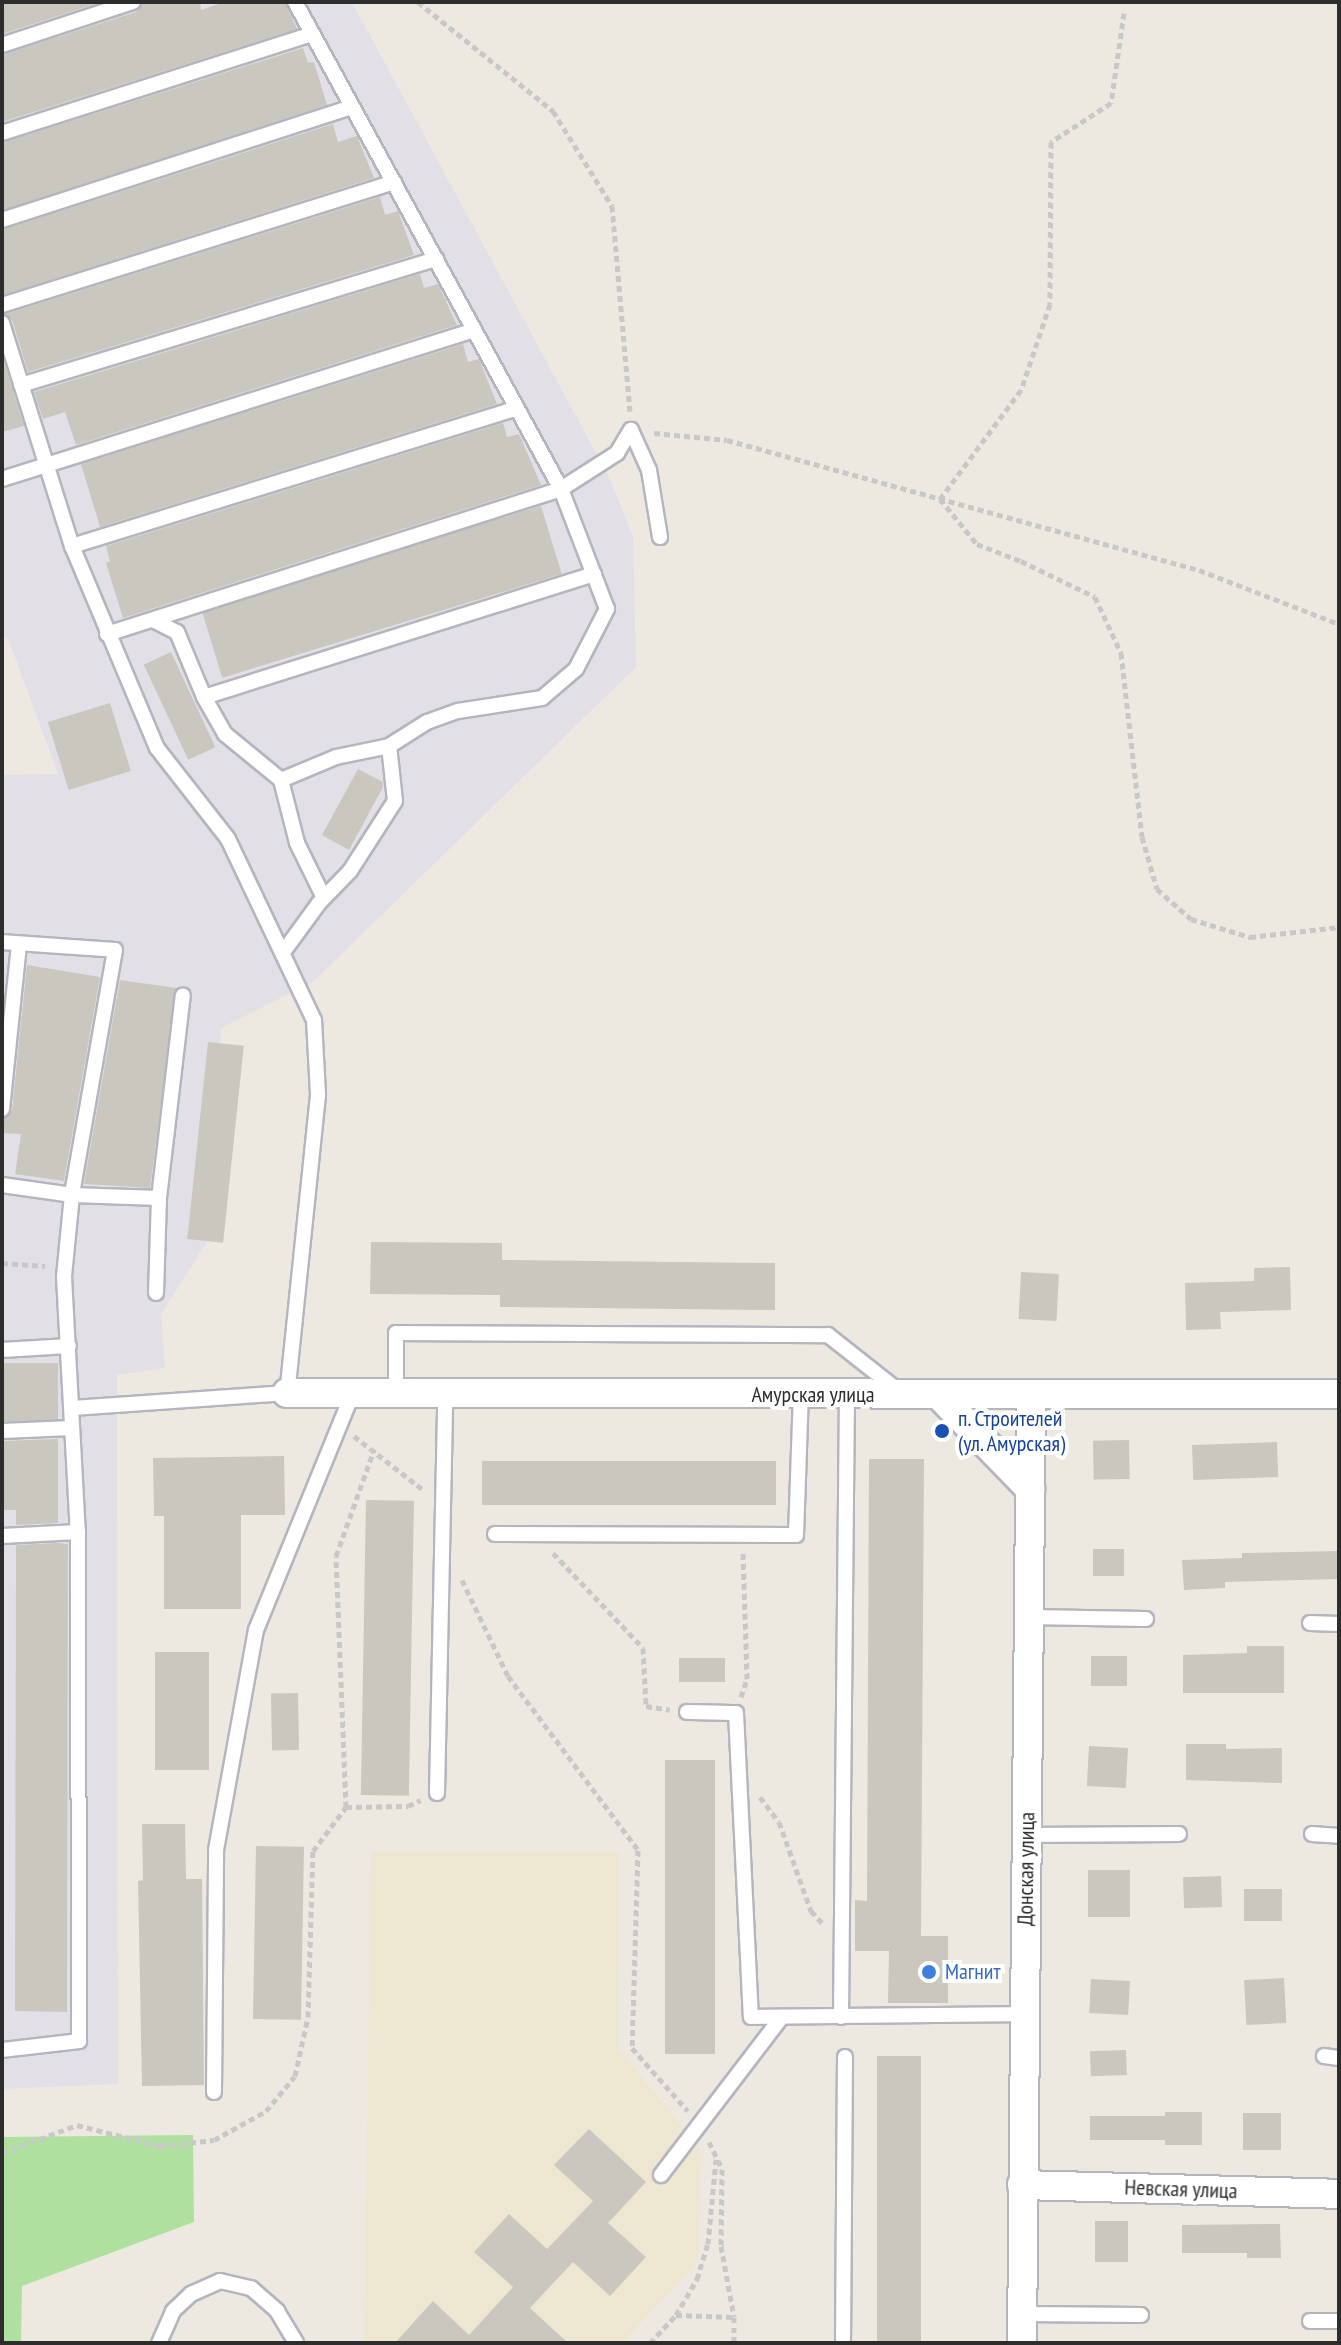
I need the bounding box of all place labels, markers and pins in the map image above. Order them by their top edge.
place label: п. Строителей (ул. Амурская) [958,1405,1067,1456]
marker: п. Строителей (ул. Амурская) [933,1422,951,1440]
place label: Магнит [945,1959,1001,1985]
marker: Магнит [920,1963,938,1981]

